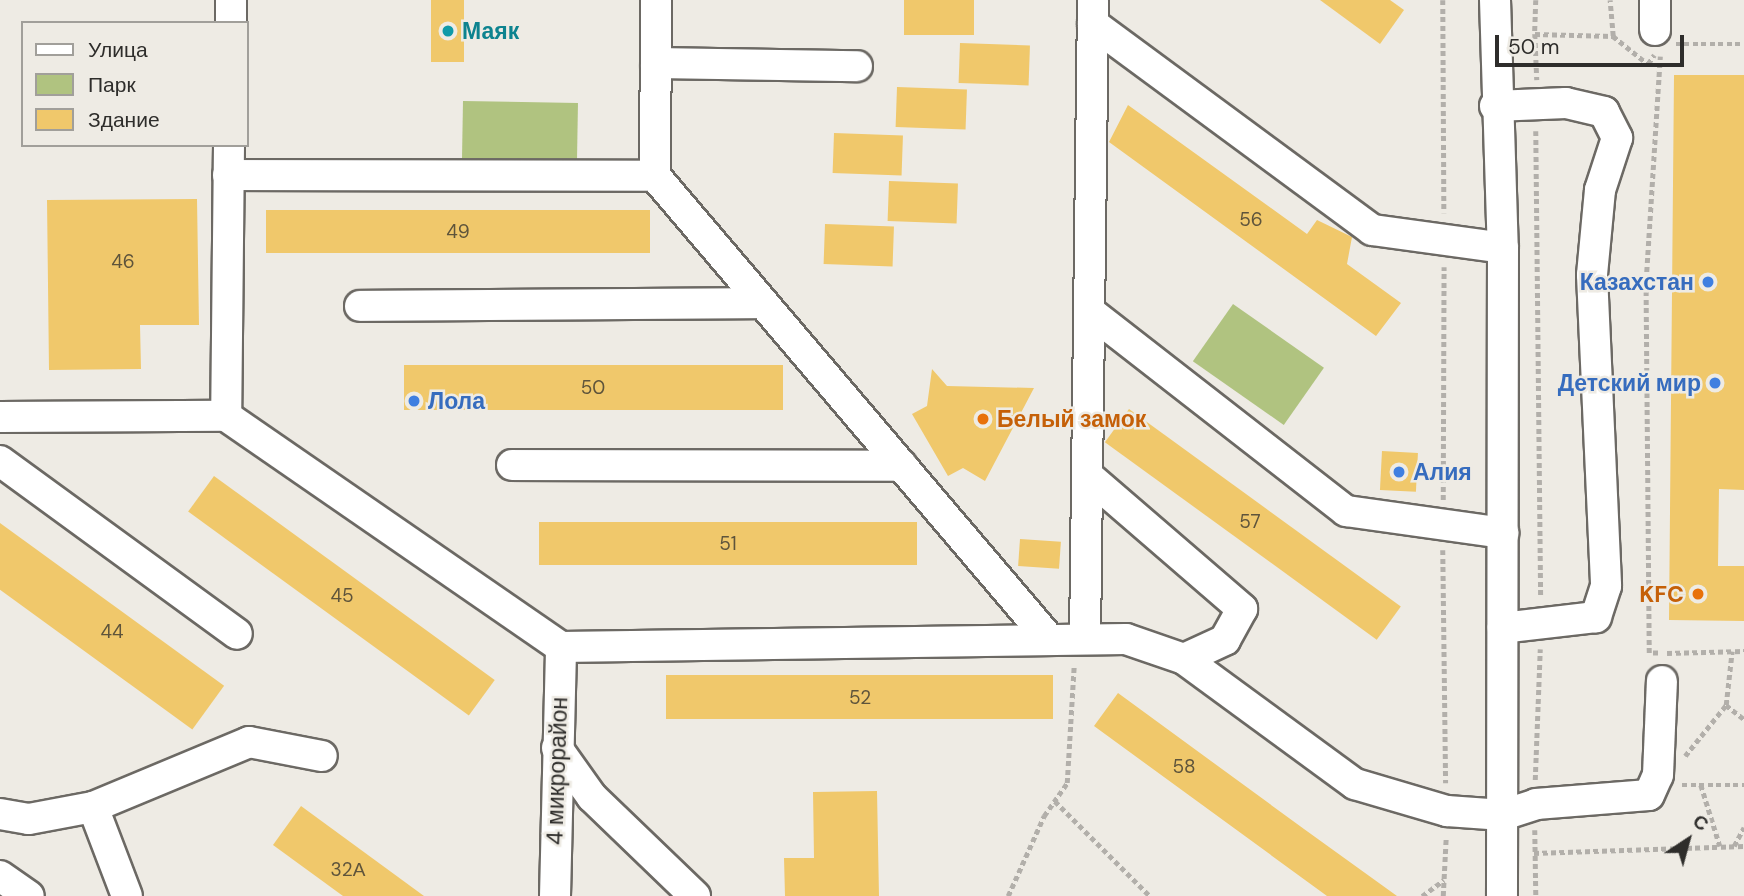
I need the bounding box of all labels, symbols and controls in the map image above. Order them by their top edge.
place label: Маяк [462,17,519,45]
legend [21,21,248,147]
scale bar [1499,21,1688,65]
marker: Маяк [440,23,456,39]
text: 50 m [1508,33,1559,61]
text: Улица [88,36,148,64]
text: Парк [88,71,136,99]
text: Здание [88,106,160,134]
house number: 56 [1239,209,1263,231]
house number: 49 [446,221,470,243]
house number: 46 [111,251,135,273]
place label: Казахстан [1580,268,1694,296]
marker: Казахстан [1700,274,1716,290]
place label: Детский мир [1558,369,1701,397]
marker: Детский мир [1707,375,1723,391]
house number: 50 [581,377,605,399]
place label: Лола [428,387,485,415]
marker: Лола [406,393,422,409]
place label: Белый замок [997,405,1146,433]
marker: Белый замок [975,411,991,427]
place label: Алия [1413,458,1472,486]
marker: Алия [1391,464,1407,480]
house number: 57 [1239,511,1261,533]
house number: 51 [719,533,737,555]
place label: KFC [1639,580,1684,608]
house number: 45 [330,585,354,607]
marker: KFC [1690,586,1706,602]
house number: 44 [100,621,124,643]
house number: 52 [849,687,871,709]
street label: 4 микрорайон [541,696,573,846]
house number: 58 [1172,756,1196,778]
north arrow [1653,805,1723,875]
text: С [1688,808,1714,837]
house number: 32А [331,859,365,881]

